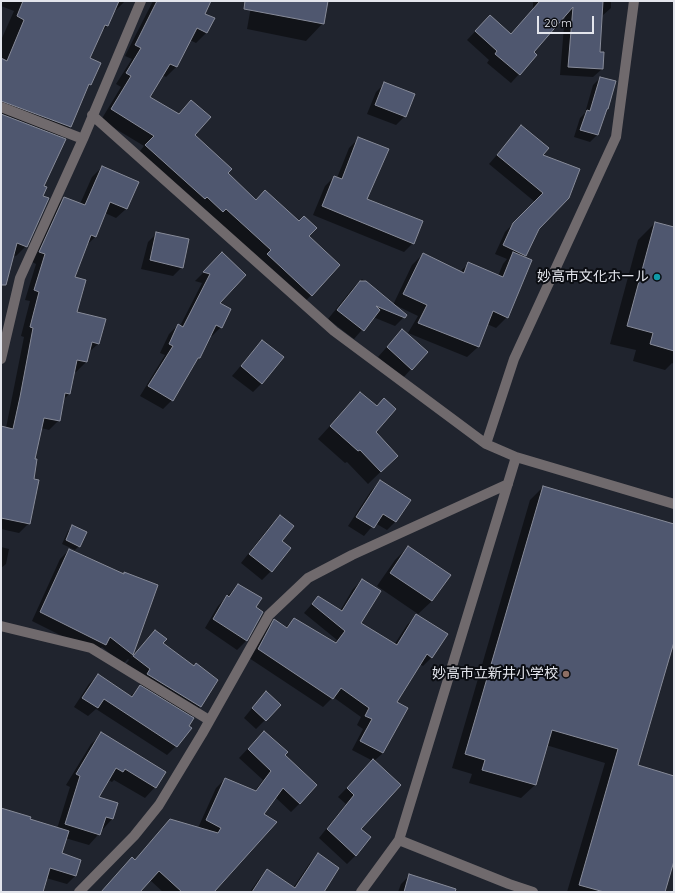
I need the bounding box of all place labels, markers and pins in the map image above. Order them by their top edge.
place label: 妙高市文化ホール [537,269,649,285]
marker: 妙高市文化ホール [652,272,662,282]
place label: 妙高市立新井小学校 [432,666,558,682]
marker: 妙高市立新井小学校 [561,669,571,679]

